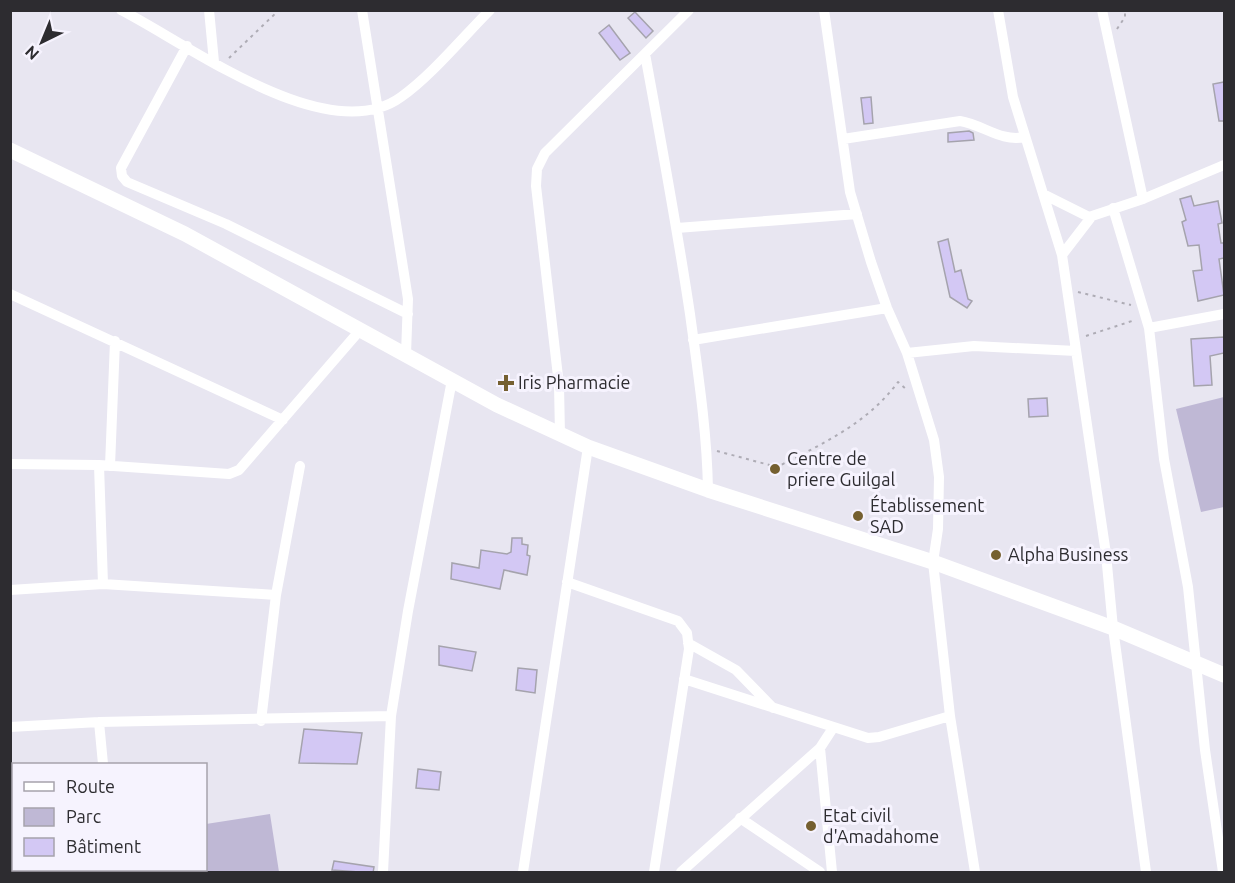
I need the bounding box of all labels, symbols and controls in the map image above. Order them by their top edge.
north arrow [12,12,72,72]
text: N [21,42,42,64]
place label: Iris Pharmacie [518,372,630,392]
marker: Iris Pharmacie [499,376,513,390]
place label: Centre de priere Guilgal [787,448,895,489]
marker: Centre de priere Guilgal [768,462,782,476]
place label: Établissement SAD [870,494,984,536]
marker: Établissement SAD [851,509,865,523]
place label: Alpha Business [1008,544,1129,564]
marker: Alpha Business [989,548,1003,562]
legend [12,763,207,871]
text: Route [66,776,115,796]
place label: Etat civil d'Amadahome [823,805,939,846]
text: Parc [66,806,101,826]
marker: Etat civil d'Amadahome [804,819,818,833]
text: Bâtiment [66,836,141,856]

